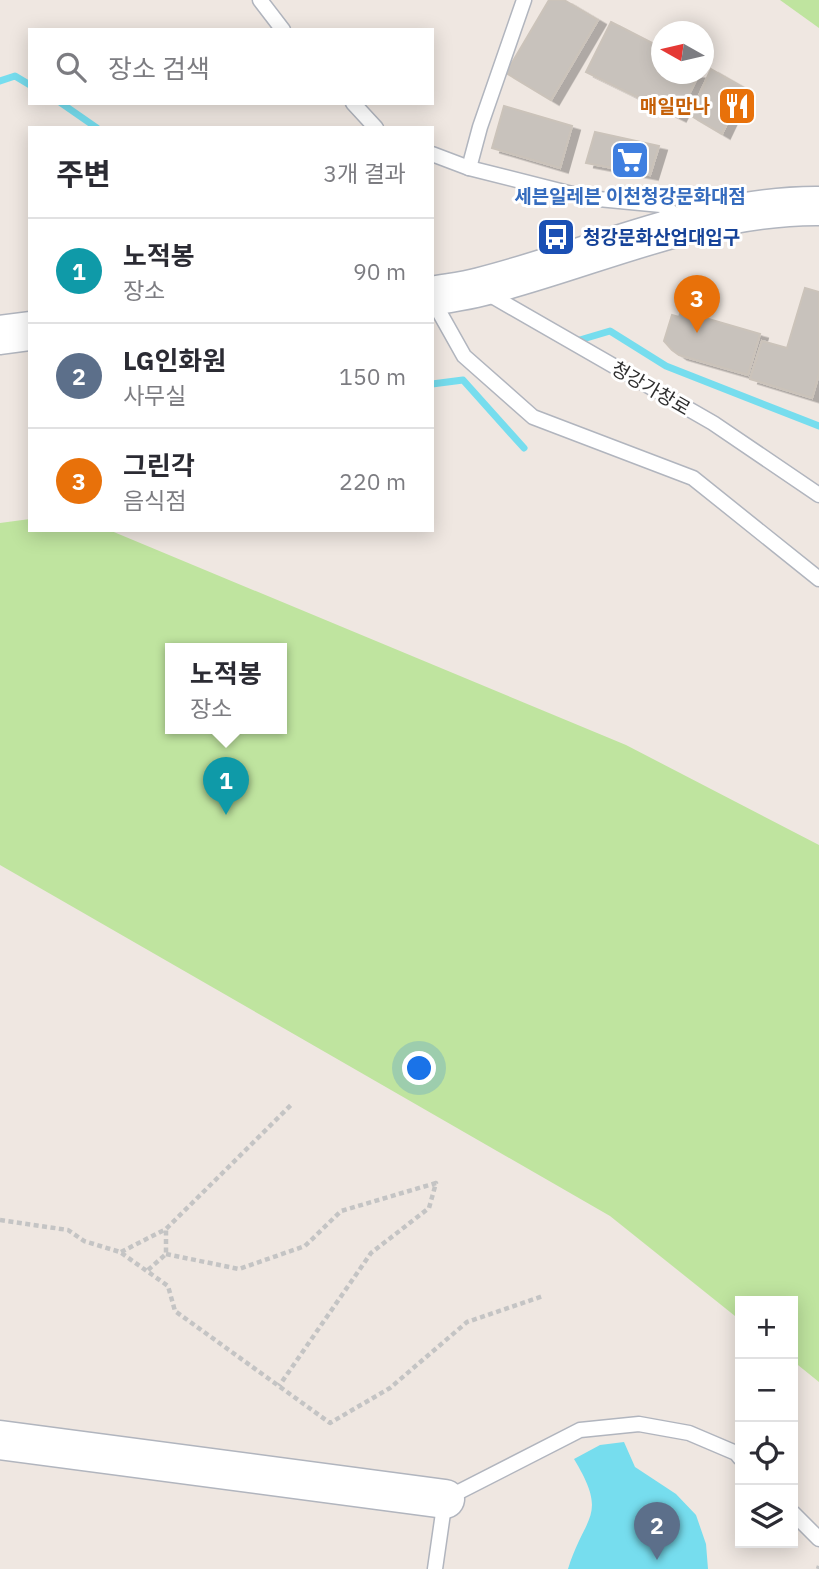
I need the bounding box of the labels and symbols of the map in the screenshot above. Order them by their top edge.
north arrow [651,21,714,84]
restaurant icon: 매일만나 [716,85,758,127]
place label: 매일만나 [640,94,711,118]
supermarket icon: 세븐일레븐 이천청강문화대점 [609,139,651,181]
place label: 세븐일레븐 이천청강문화대점 [514,184,746,208]
bus stop icon: 청강문화산업대입구 [535,216,577,258]
place label: 청강문화산업대입구 [583,225,740,249]
pin: 3 [674,275,720,333]
street label: 청강가창로 [607,356,695,420]
pin: 1 [203,757,249,815]
your location [402,1051,436,1085]
pin: 2 [634,1502,680,1560]

